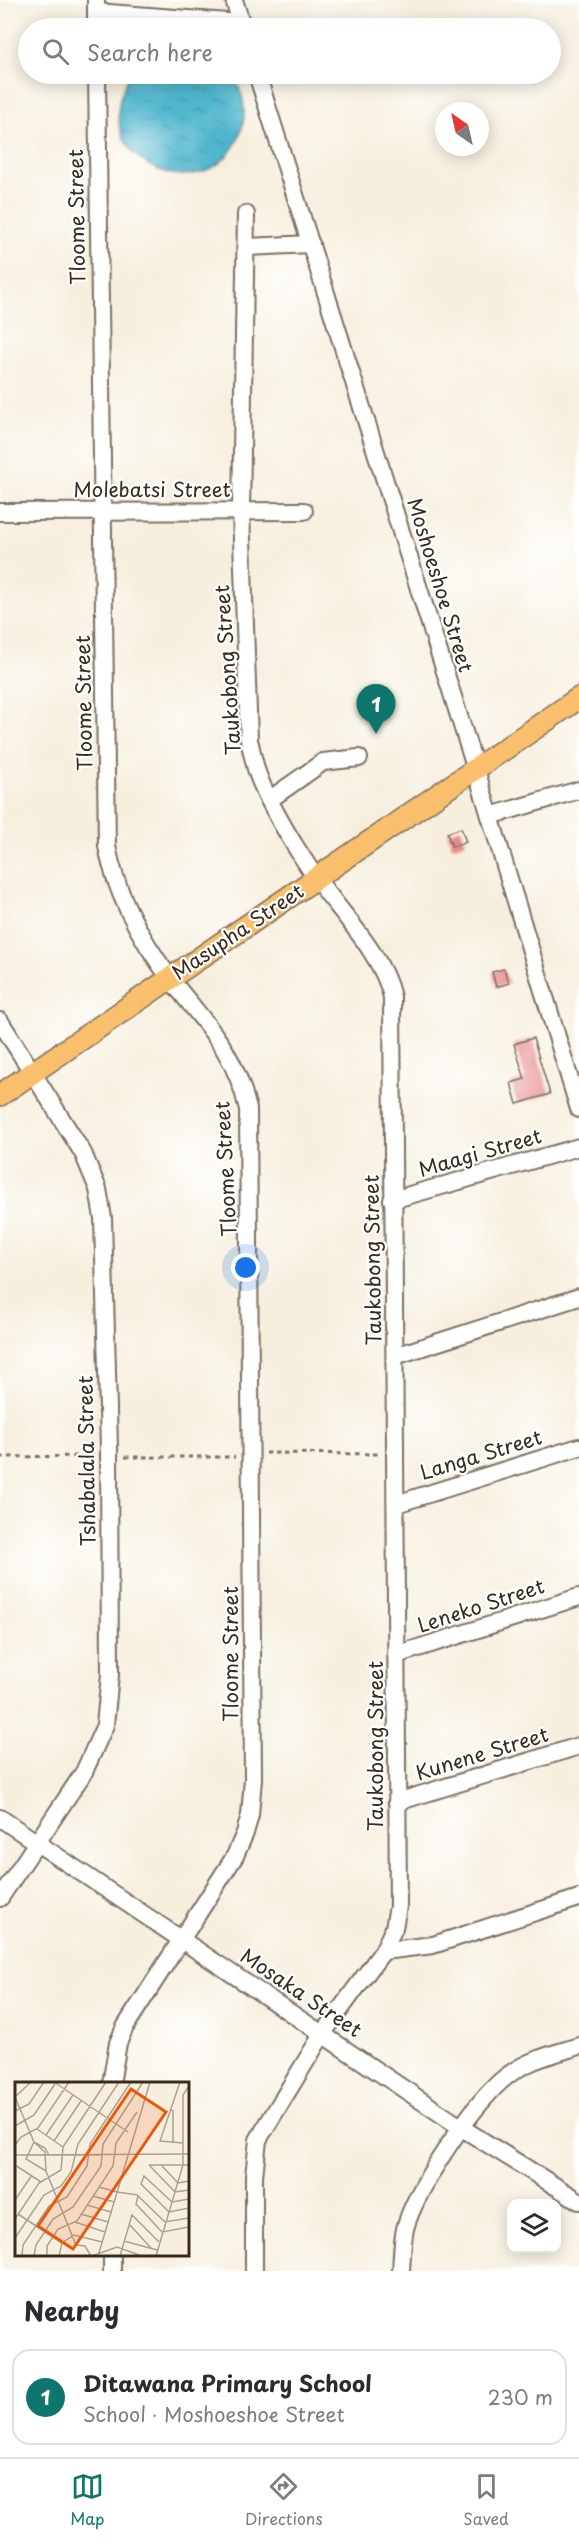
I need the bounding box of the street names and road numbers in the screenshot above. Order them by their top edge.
street label: Tloome Street [60,149,92,285]
street label: Molebatsi Street [73,474,231,504]
street label: Moshoeshoe Street [400,494,482,676]
street label: Taukobong Street [206,584,248,756]
street label: Tloome Street [67,635,99,771]
street label: Masupha Street [165,876,309,987]
street label: Tloome Street [206,1101,244,1238]
street label: Maagi Street [415,1120,545,1184]
street label: Taukobong Street [356,1174,388,1346]
street label: Tshabalala Street [70,1376,102,1547]
street label: Langa Street [416,1421,545,1487]
street label: Leneko Street [413,1570,548,1640]
street label: Tloome Street [215,1586,245,1722]
street label: Taukobong Street [360,1661,390,1831]
street label: Kunene Street [412,1719,552,1787]
street label: Mosaka Street [235,1940,368,2044]

